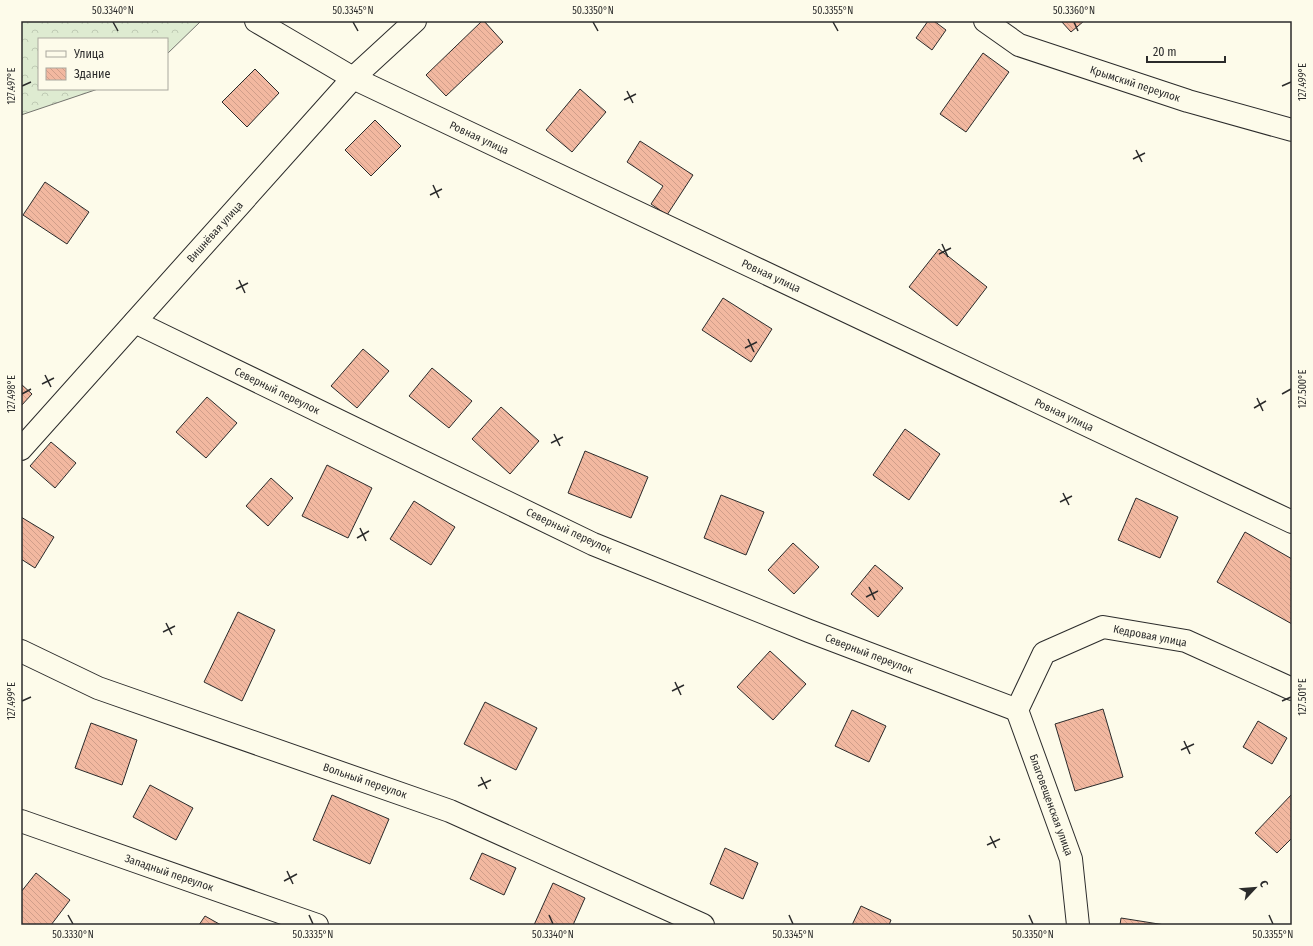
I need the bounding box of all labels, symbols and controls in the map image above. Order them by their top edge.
text: 50.3340°N [92,5,134,17]
text: 50.3345°N [333,5,373,17]
text: 50.3350°N [572,5,614,17]
text: 50.3355°N [813,5,853,17]
text: 50.3360°N [1053,5,1095,17]
legend [38,38,168,90]
scale bar [1147,38,1225,64]
text: 20 m [1153,45,1177,59]
text: Улица [73,47,104,61]
street label: Крымский переулок [1088,63,1182,105]
text: 127.499°E [1297,63,1309,101]
text: 127.497°E [6,67,18,104]
text: Здание [74,67,110,81]
street label: Ровная улица [447,119,511,157]
street label: Вишнёвая улица [184,199,246,265]
street label: Ровная улица [739,257,803,295]
street label: Северный переулок [232,365,322,418]
text: 127.500°E [1297,369,1309,408]
text: 127.498°E [6,375,18,413]
street label: Ровная улица [1032,396,1096,434]
street label: Северный переулок [524,505,615,557]
street label: Кедровая улица [1112,622,1188,650]
street label: Северный переулок [823,631,916,677]
text: 127.501°E [1297,678,1309,716]
text: 127.499°E [6,682,18,720]
street label: Благовещенская улица [1027,752,1075,858]
street label: Вольный переулок [321,761,410,802]
street label: Западный переулок [123,852,216,895]
north arrow [1235,868,1275,908]
text: С [1256,878,1271,889]
text: 50.3330°N [52,929,94,941]
text: 50.3335°N [293,929,333,941]
text: 50.3340°N [532,929,574,941]
text: 50.3345°N [773,929,813,941]
text: 50.3350°N [1012,929,1054,941]
text: 50.3355°N [1253,929,1293,941]

